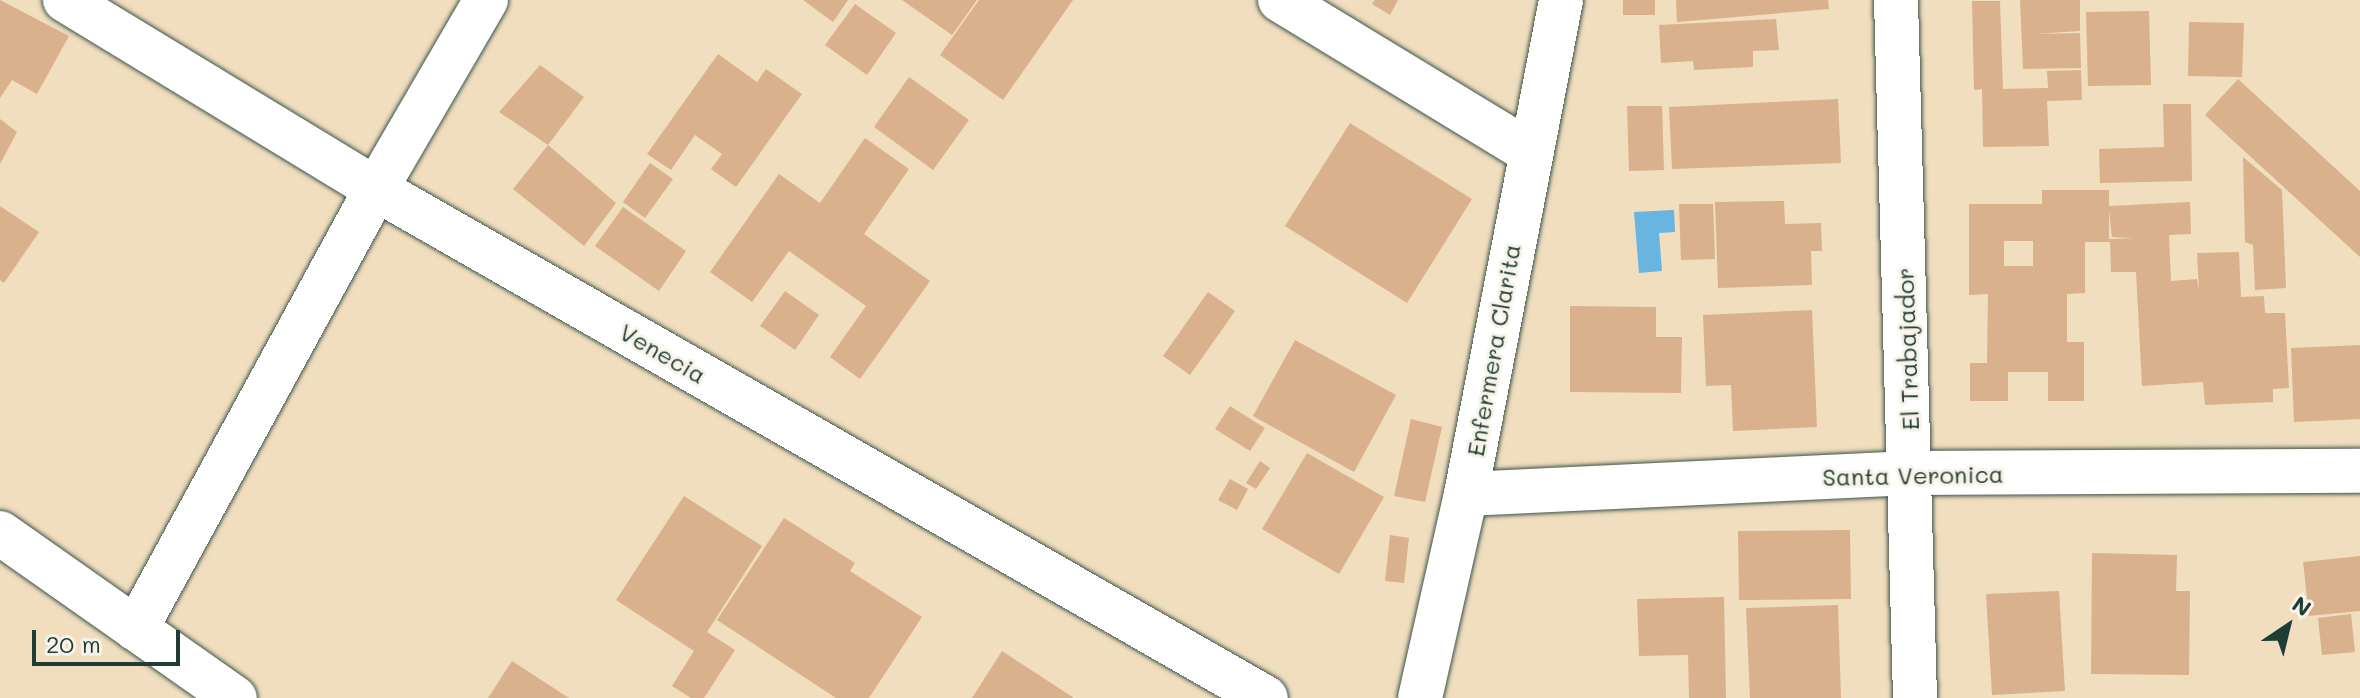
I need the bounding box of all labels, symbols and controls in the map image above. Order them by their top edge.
street label: Enfermera Clarita [1460,242,1526,458]
street label: El Trabajador [1890,267,1924,431]
street label: Venecia [615,317,711,389]
street label: Santa Veronica [1822,459,2004,491]
north arrow [2248,586,2328,666]
text: N [2287,589,2317,623]
scale bar [36,614,184,664]
text: 20 m [46,628,101,659]

